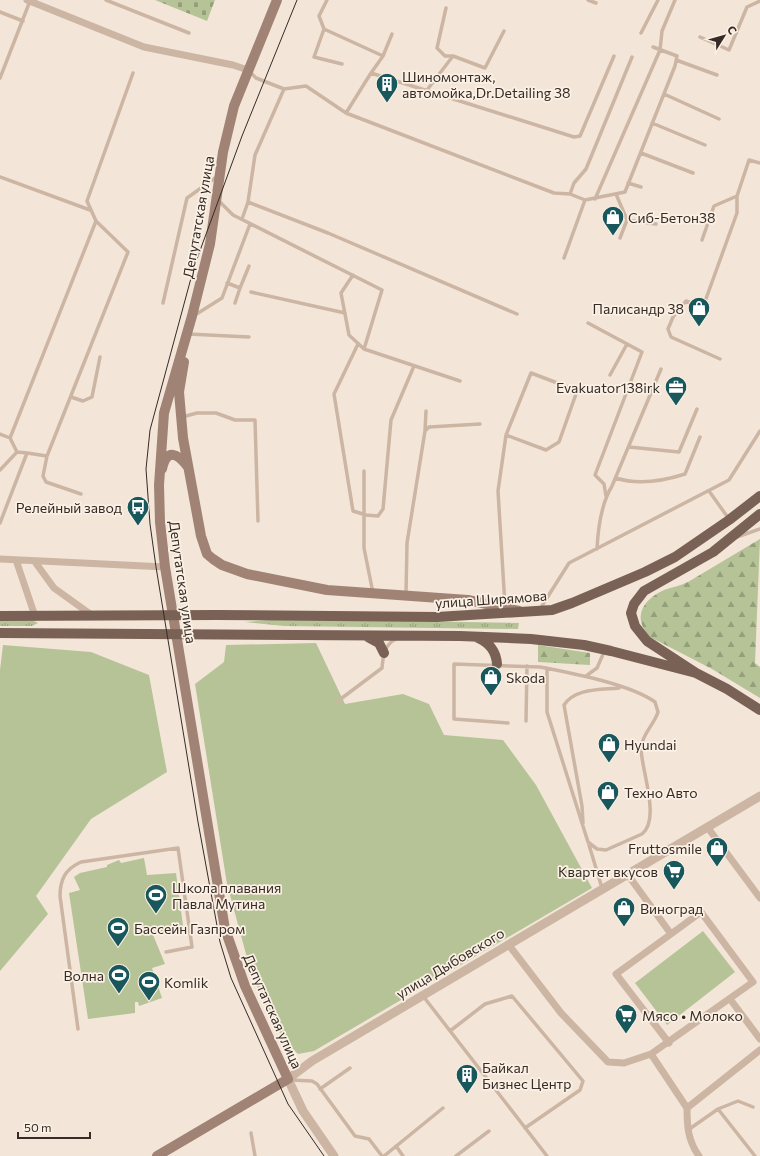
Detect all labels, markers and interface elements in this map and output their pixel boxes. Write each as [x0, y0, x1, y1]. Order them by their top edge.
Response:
north arrow [704, 16, 744, 56]
text: С [725, 23, 740, 37]
place label: Шиномонтаж, автомойка,Dr.Detailing 38 [402, 68, 571, 101]
building icon: Шиномонтаж, автомойка,Dr.Detailing 38 [374, 71, 400, 104]
street label: Депутатская улица [179, 155, 217, 279]
shop icon: Сиб-Бетон38 [600, 204, 626, 237]
place label: Сиб-Бетон38 [628, 209, 716, 226]
shop icon: Палисандр 38 [686, 295, 712, 328]
place label: Палисандр 38 [592, 300, 684, 317]
office icon: Evakuator138irk [663, 374, 689, 407]
place label: Evakuator138irk [556, 379, 660, 396]
bus stop icon: Релейный завод [125, 494, 151, 527]
place label: Релейный завод [16, 499, 122, 516]
street label: Депутатская улица [166, 519, 200, 645]
street label: улица Ширямова [434, 587, 548, 611]
shop icon: Skoda [478, 664, 504, 697]
place label: Skoda [506, 669, 545, 686]
shop icon: Hyundai [596, 731, 622, 764]
place label: Hyundai [624, 736, 677, 753]
shop icon: Техно Авто [595, 779, 621, 812]
place label: Техно Авто [624, 784, 698, 801]
shop icon: Fruttosmile [704, 835, 730, 868]
place label: Fruttosmile [628, 840, 702, 857]
supermarket icon: Квартет вкусов [661, 858, 687, 891]
place label: Квартет вкусов [558, 863, 658, 880]
place label: Школа плавания Павла Мутина [172, 879, 281, 912]
sports icon: Школа плавания Павла Мутина [143, 882, 169, 915]
shop icon: Виноград [611, 895, 637, 928]
place label: Виноград [640, 900, 703, 917]
sports icon: Бассейн Газпром [105, 915, 131, 948]
place label: Бассейн Газпром [134, 920, 245, 937]
street label: улица Дыбовского [393, 924, 507, 1002]
street label: Депутатская улица [240, 951, 306, 1071]
sports icon: Волна [106, 962, 132, 995]
place label: Волна [63, 967, 104, 984]
sports icon: Komlik [136, 969, 162, 1002]
place label: Komlik [164, 974, 209, 991]
supermarket icon: Мясо • Молоко [613, 1002, 639, 1035]
place label: Мясо • Молоко [642, 1007, 743, 1024]
place label: Байкал Бизнес Центр [482, 1059, 571, 1092]
building icon: Байкал Бизнес Центр [454, 1062, 480, 1095]
scale bar [18, 1114, 90, 1140]
text: 50 m [24, 1120, 52, 1134]

